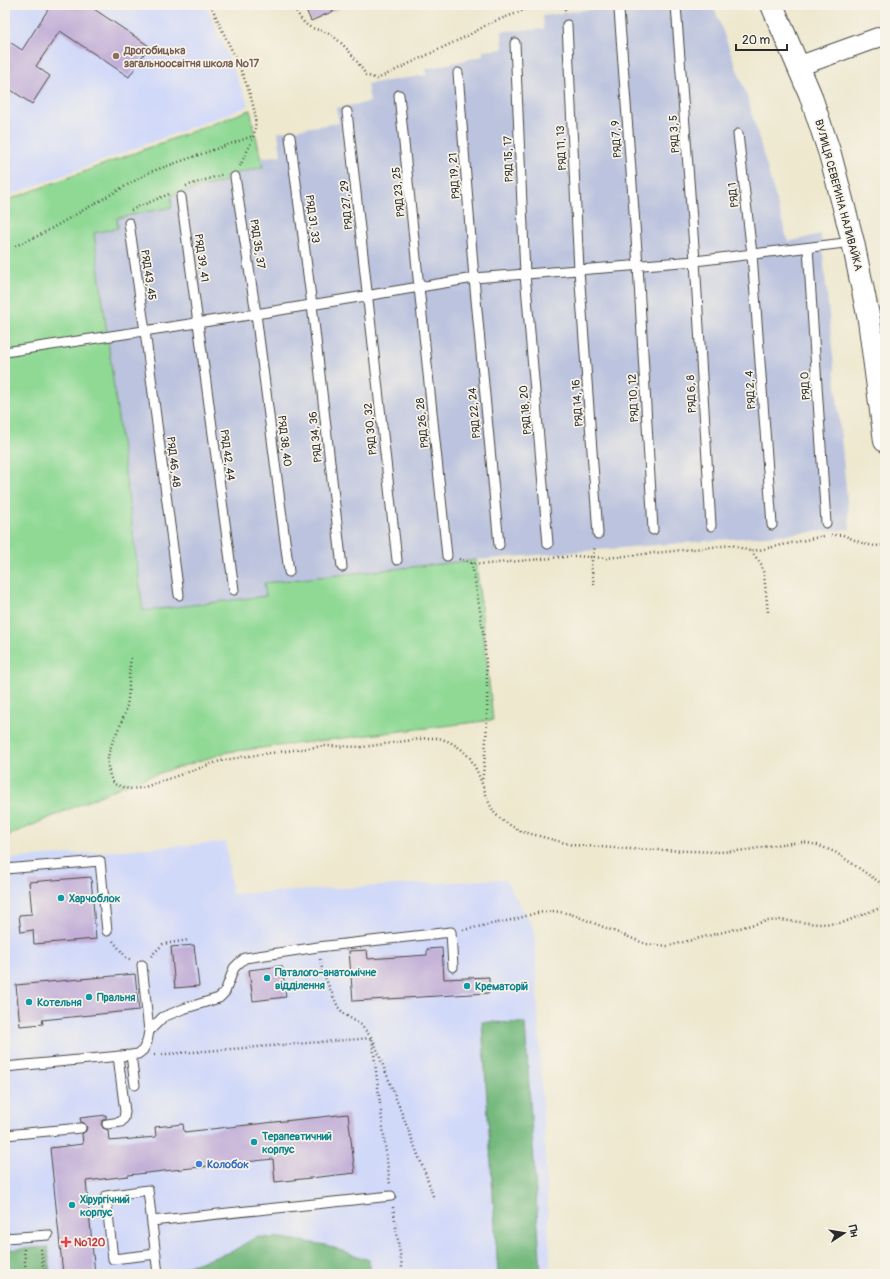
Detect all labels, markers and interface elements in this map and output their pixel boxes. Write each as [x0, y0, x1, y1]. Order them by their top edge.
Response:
scale bar [736, 26, 787, 52]
text: 20 m [742, 33, 771, 48]
place label: Дрогобицька загальноосвітня школа №17 [123, 44, 259, 70]
marker: Дрогобицька загальноосвітня школа №17 [111, 51, 121, 61]
street label: РЯД 3, 5 [667, 114, 682, 153]
street label: ВУЛИЦЯ СЕВЕРИНА НАЛИВАЙКА [812, 118, 865, 272]
street label: РЯД 7, 9 [609, 119, 624, 158]
street label: РЯД 11, 13 [554, 125, 569, 171]
street label: РЯД 15, 17 [501, 135, 516, 182]
street label: РЯД 19, 21 [446, 152, 463, 200]
street label: РЯД 23, 25 [389, 166, 408, 218]
street label: РЯД 27, 29 [337, 179, 356, 230]
street label: РЯД 1 [726, 182, 741, 208]
street label: РЯД 31, 33 [303, 194, 322, 244]
street label: РЯД 35, 37 [247, 218, 268, 270]
street label: РЯД 39, 41 [192, 233, 211, 283]
street label: РЯД 43, 45 [138, 249, 159, 301]
street label: РЯД 2, 4 [743, 370, 758, 410]
street label: РЯД 0 [798, 371, 813, 401]
street label: РЯД 10, 12 [626, 374, 641, 422]
street label: РЯД 6, 8 [684, 374, 699, 413]
street label: РЯД 14, 16 [569, 379, 586, 427]
street label: РЯД 18, 20 [517, 385, 534, 435]
street label: РЯД 22, 24 [466, 386, 483, 439]
street label: РЯД 26, 28 [413, 397, 432, 449]
street label: РЯД 30, 32 [361, 402, 380, 455]
street label: РЯД 34, 36 [306, 411, 325, 463]
street label: РЯД 38, 40 [275, 415, 294, 467]
street label: РЯД 42, 44 [217, 429, 238, 482]
street label: РЯД 46, 48 [164, 436, 183, 488]
place label: Харчоблок [69, 892, 121, 905]
marker: Харчоблок [56, 893, 66, 903]
place label: Паталого-анатомічне відділення [275, 966, 377, 992]
marker: Паталого-анатомічне відділення [262, 973, 272, 983]
place label: Крематорій [475, 980, 528, 993]
marker: Крематорій [462, 981, 472, 991]
place label: Пральня [97, 991, 135, 1004]
marker: Пральня [84, 992, 94, 1002]
place label: Котельня [37, 996, 82, 1009]
marker: Котельня [24, 997, 34, 1007]
place label: Терапевтичний корпус [261, 1130, 332, 1156]
marker: Терапевтичний корпус [249, 1137, 259, 1147]
place label: Колобок [207, 1158, 249, 1171]
marker: Колобок [194, 1159, 204, 1169]
place label: Хірургічний корпус [80, 1193, 130, 1219]
marker: Хірургічний корпус [67, 1200, 77, 1210]
north arrow [824, 1213, 864, 1253]
text: Пн [846, 1224, 861, 1239]
place label: №120 [74, 1236, 106, 1249]
marker: №120 [61, 1237, 71, 1247]

